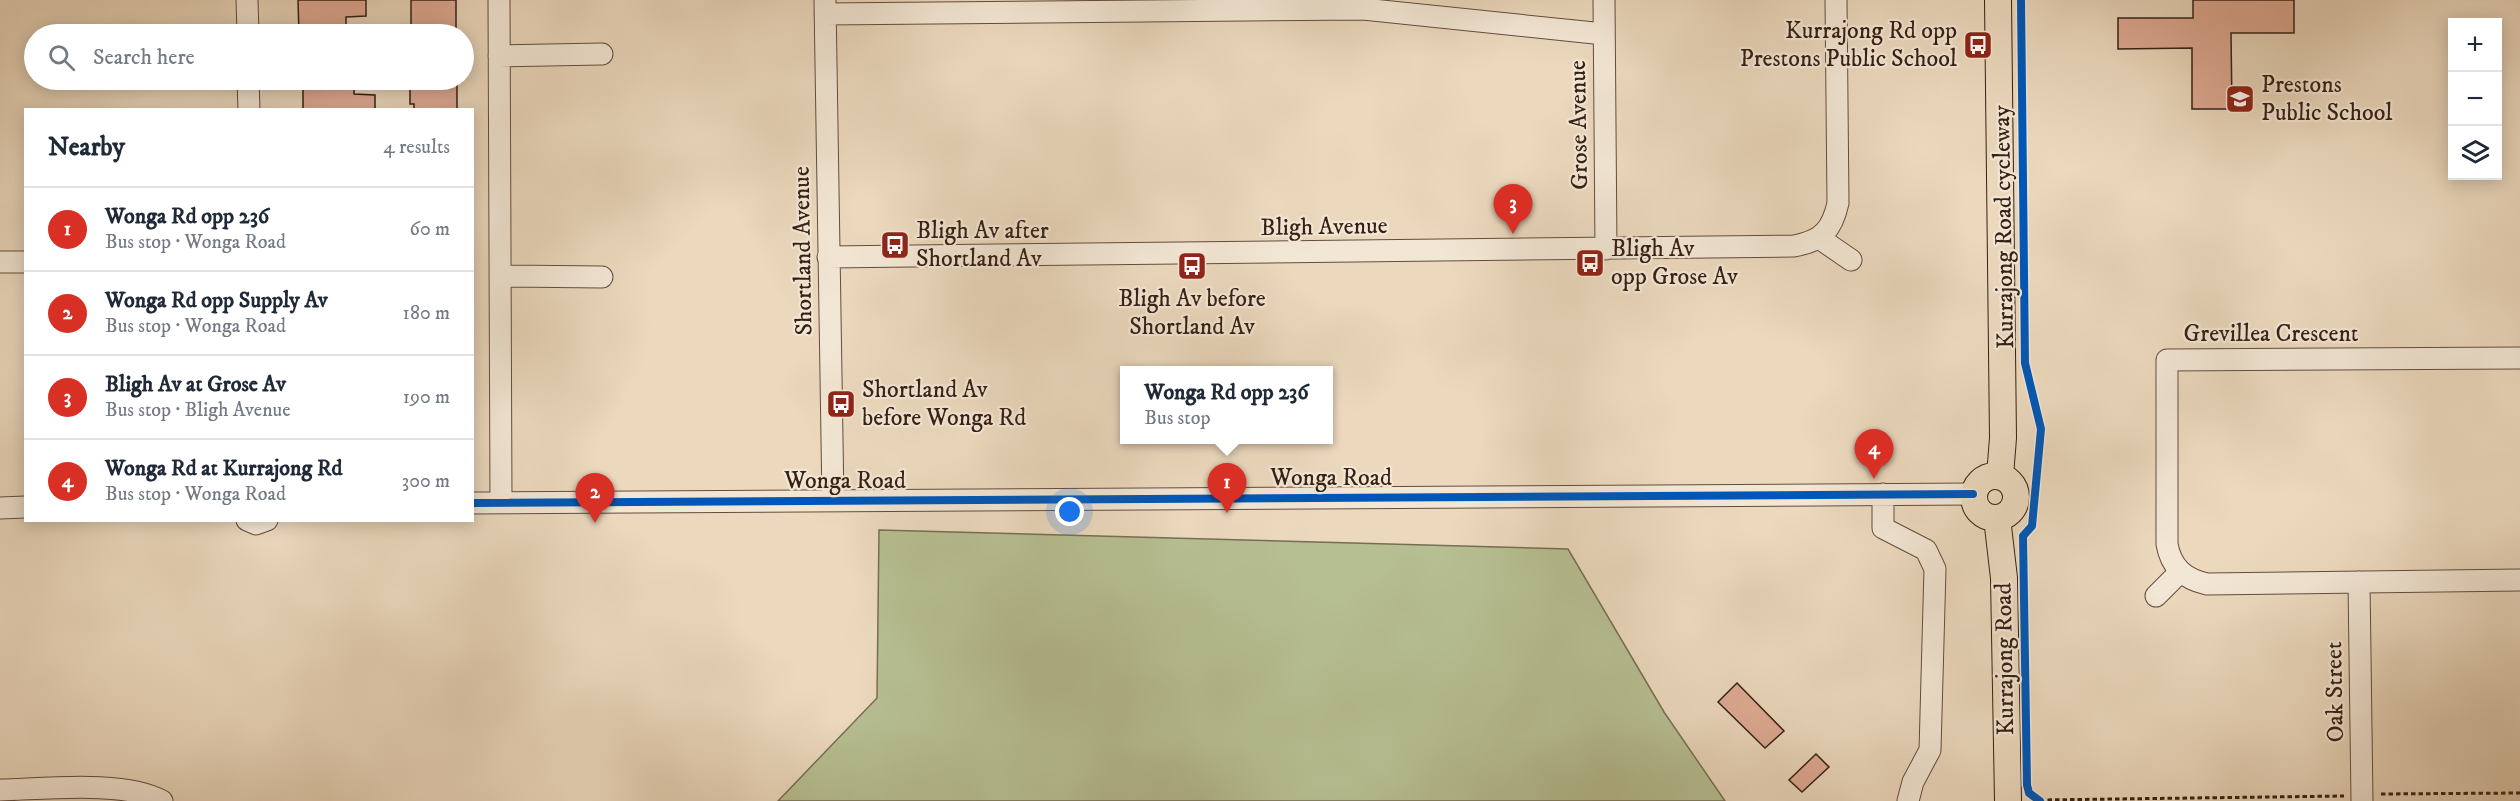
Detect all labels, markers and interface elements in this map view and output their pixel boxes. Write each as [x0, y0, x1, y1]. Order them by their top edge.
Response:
place label: Kurrajong Rd opp Prestons Public School [1740, 16, 1958, 74]
map controls [2448, 18, 2502, 180]
button: + [2448, 18, 2502, 72]
search box [24, 24, 474, 90]
bus stop icon: Kurrajong Rd opp Prestons Public School [1962, 29, 1994, 61]
icon: search [45, 41, 78, 74]
text: Search here [93, 44, 195, 71]
street label: Grose Avenue [1563, 60, 1595, 190]
place label: Prestons Public School [2261, 70, 2393, 128]
button: − [2448, 72, 2502, 126]
school or university icon: Prestons Public School [2224, 83, 2256, 115]
street label: Kurrajong Road cycleway [1987, 104, 2021, 349]
button: layers [2448, 126, 2502, 180]
text: Nearby [48, 131, 125, 164]
text: 4 results [383, 135, 450, 160]
street label: Shortland Avenue [787, 166, 819, 336]
pin: 3 [1494, 184, 1532, 234]
text: Wonga Rd opp 236 [105, 203, 269, 230]
street label: Bligh Avenue [1260, 211, 1388, 243]
place label: Bligh Av after Shortland Av [916, 216, 1049, 274]
text: 1 [64, 217, 71, 242]
text: 60 m [410, 217, 450, 242]
bus stop icon: Bligh Av after Shortland Av [879, 229, 911, 261]
text: Bus stop · Wonga Road [105, 230, 286, 255]
place label: Bligh Av opp Grose Av [1611, 234, 1738, 292]
bus stop icon: Bligh Av opp Grose Av [1574, 247, 1606, 279]
bus stop icon: Bligh Av before Shortland Av [1176, 250, 1208, 282]
place label: Bligh Av before Shortland Av [1118, 284, 1266, 342]
text: Wonga Rd opp Supply Av [105, 287, 328, 314]
text: 2 [63, 301, 72, 326]
text: 180 m [403, 301, 450, 326]
text: Bus stop · Wonga Road [105, 314, 286, 339]
street label: Grevillea Crescent [2183, 319, 2359, 349]
popup [1120, 366, 1333, 444]
text: Bligh Av at Grose Av [105, 371, 286, 398]
place label: Shortland Av before Wonga Rd [862, 375, 1026, 433]
text: Wonga Rd opp 236 [1144, 379, 1309, 406]
text: 3 [64, 385, 71, 410]
text: 190 m [403, 385, 450, 410]
bus stop icon: Shortland Av before Wonga Rd [825, 388, 857, 420]
text: Bus stop · Bligh Avenue [105, 398, 290, 423]
text: Bus stop [1144, 406, 1210, 431]
pin: 4 [1854, 430, 1894, 479]
text: Wonga Rd at Kurrajong Rd [105, 455, 343, 482]
street label: Wonga Road [1269, 463, 1392, 493]
pin: 1 [1208, 464, 1246, 513]
street label: Wonga Road [783, 466, 906, 496]
text: 4 [62, 469, 73, 494]
text: 300 m [402, 469, 450, 494]
pin: 2 [576, 474, 614, 523]
text: Bus stop · Wonga Road [105, 482, 286, 507]
your location [1055, 497, 1084, 526]
street label: Kurrajong Road [1989, 582, 2021, 736]
street label: Oak Street [2319, 641, 2351, 743]

